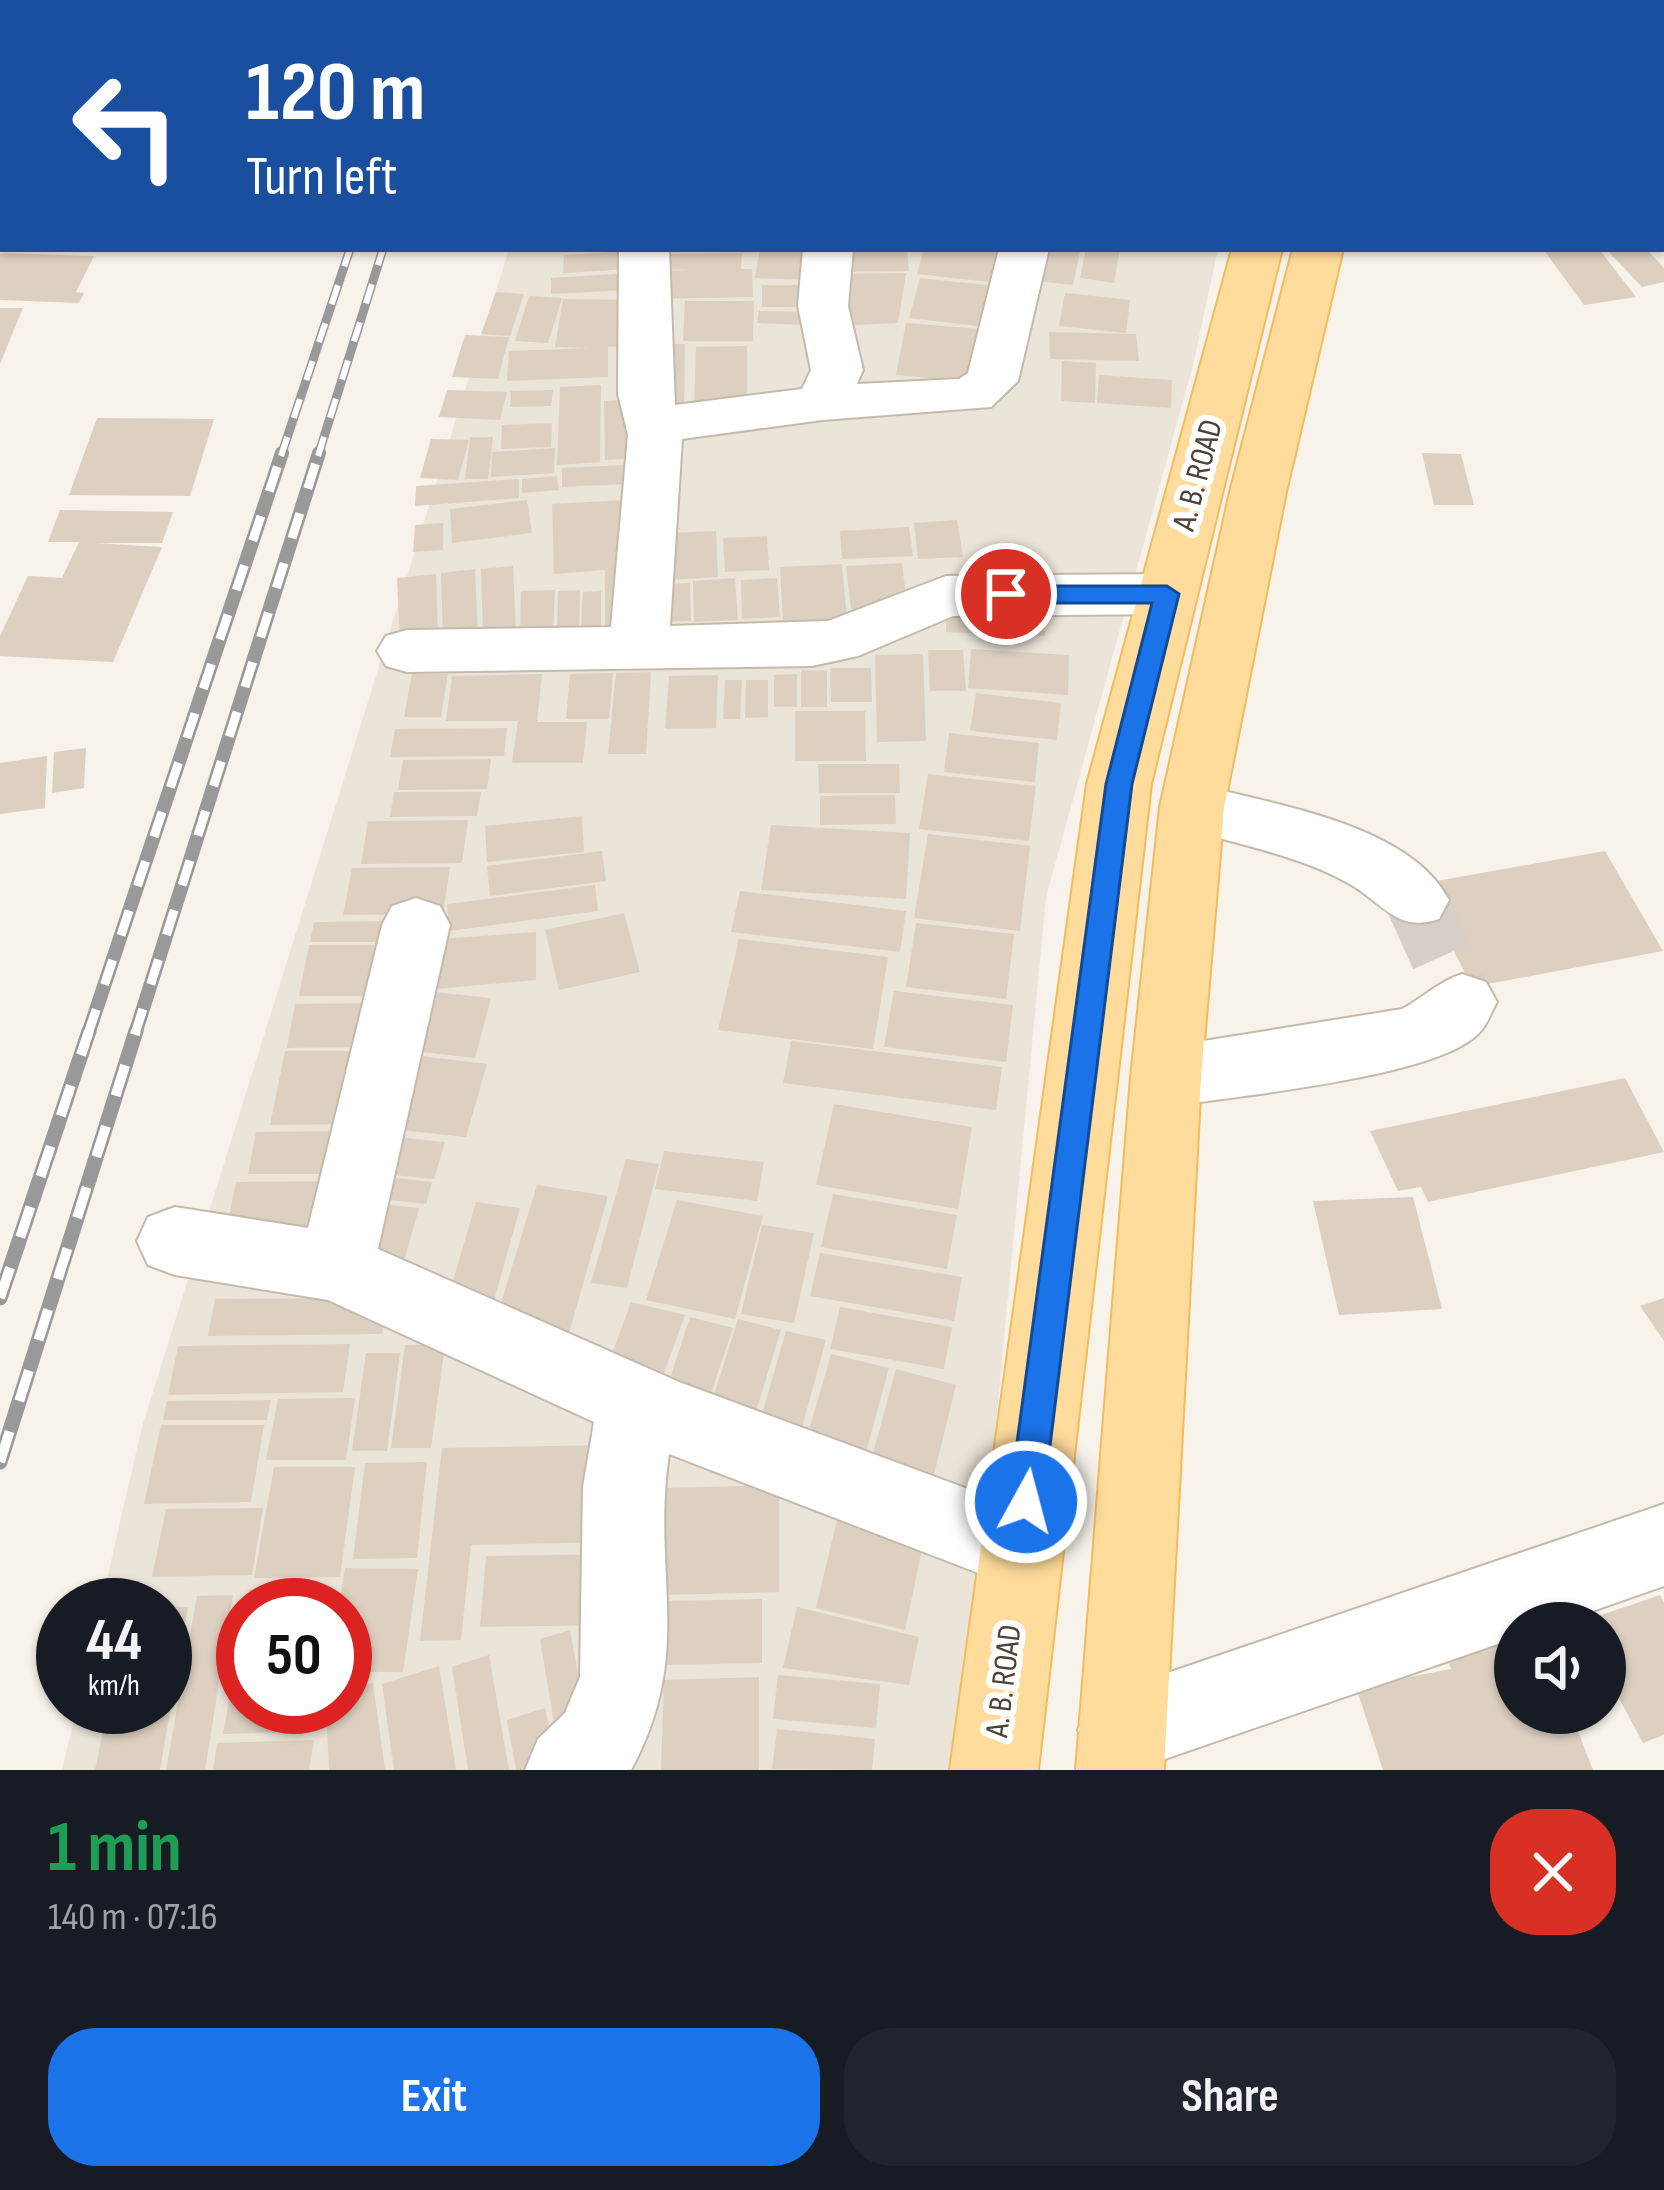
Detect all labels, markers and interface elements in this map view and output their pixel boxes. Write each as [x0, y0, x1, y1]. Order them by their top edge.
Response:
text: 120 m [246, 43, 425, 144]
icon: left [48, 48, 204, 204]
text: Turn left [246, 145, 398, 210]
street label: A. B. ROAD [1164, 415, 1232, 536]
pin [955, 543, 1057, 645]
icon: arrive [973, 561, 1039, 627]
position arrow [963, 1439, 1089, 1565]
speed limit sign: 50 [216, 1578, 372, 1734]
map controls [1494, 1602, 1626, 1734]
button: sound [1494, 1602, 1626, 1734]
text: 44 [86, 1605, 142, 1677]
street label: A. B. ROAD [977, 1622, 1031, 1741]
text: km/h [88, 1668, 140, 1704]
text: 1 min [48, 1805, 182, 1892]
button: close [1490, 1809, 1616, 1935]
text: 140 m · 07:16 [48, 1894, 218, 1941]
button: Exit [48, 2028, 820, 2166]
button: Share [844, 2028, 1616, 2166]

